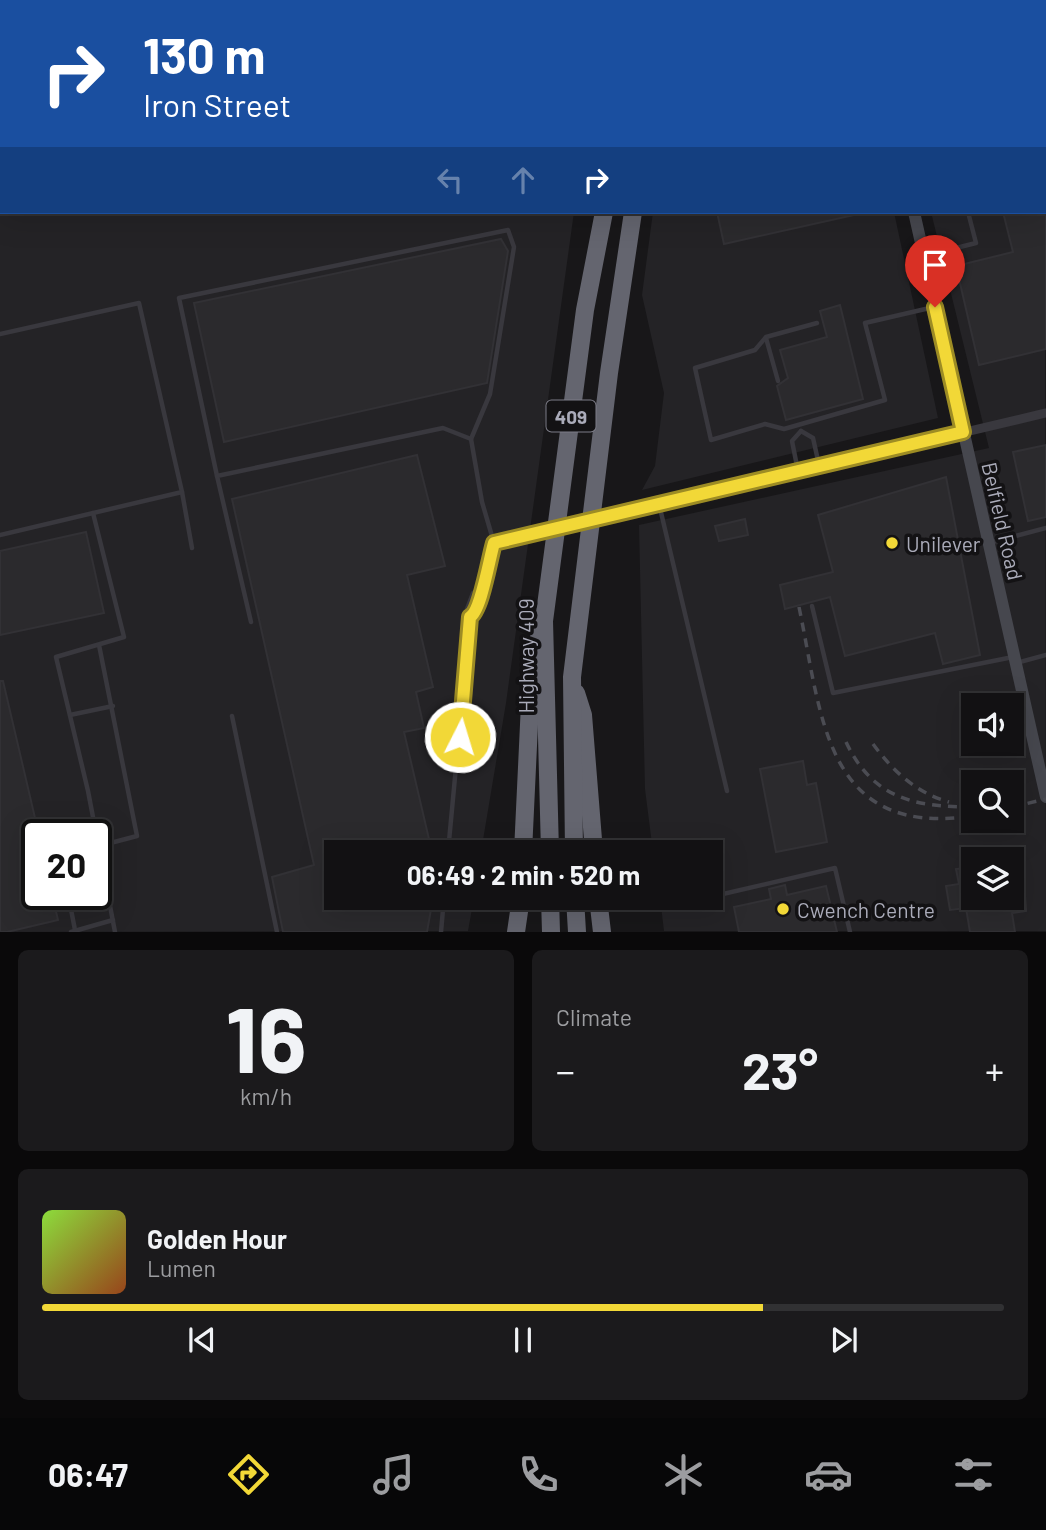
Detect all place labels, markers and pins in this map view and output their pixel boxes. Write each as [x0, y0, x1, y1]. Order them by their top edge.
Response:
pin [905, 235, 965, 307]
place label: Unilever [906, 531, 981, 556]
marker: Unilever [884, 535, 900, 551]
place label: Cwench Centre [797, 897, 935, 922]
marker: Cwench Centre [775, 901, 791, 917]

